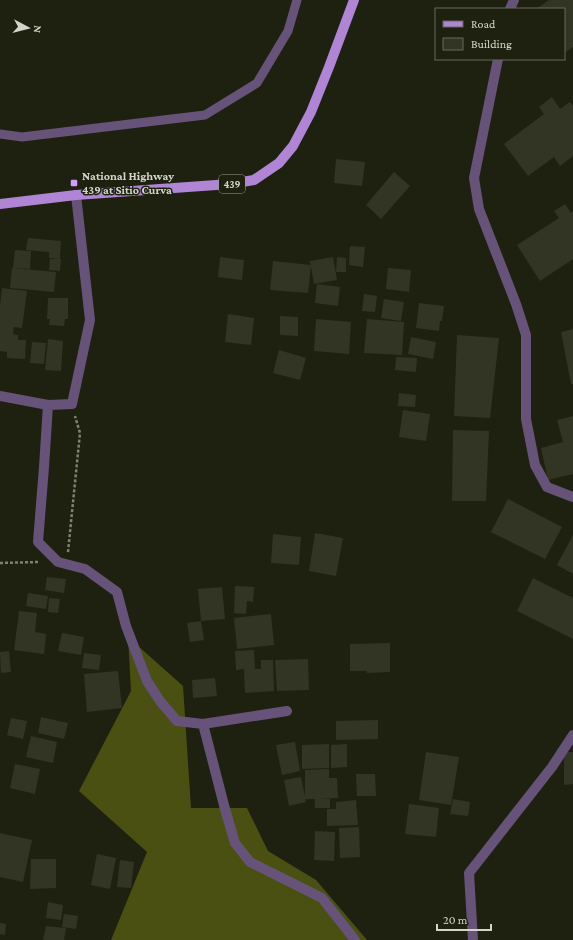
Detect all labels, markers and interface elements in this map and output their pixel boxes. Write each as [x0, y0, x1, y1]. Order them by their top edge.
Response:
north arrow [8, 8, 48, 48]
legend [435, 8, 565, 60]
text: Road [471, 17, 496, 31]
text: N [31, 25, 44, 34]
text: Building [471, 37, 512, 51]
place label: National Highway 439 at Sitio Curva [82, 169, 174, 197]
road number: 439 [219, 175, 245, 193]
marker: National Highway 439 at Sitio Curva [69, 178, 79, 188]
scale bar [437, 906, 491, 932]
text: 20 m [443, 913, 468, 927]

